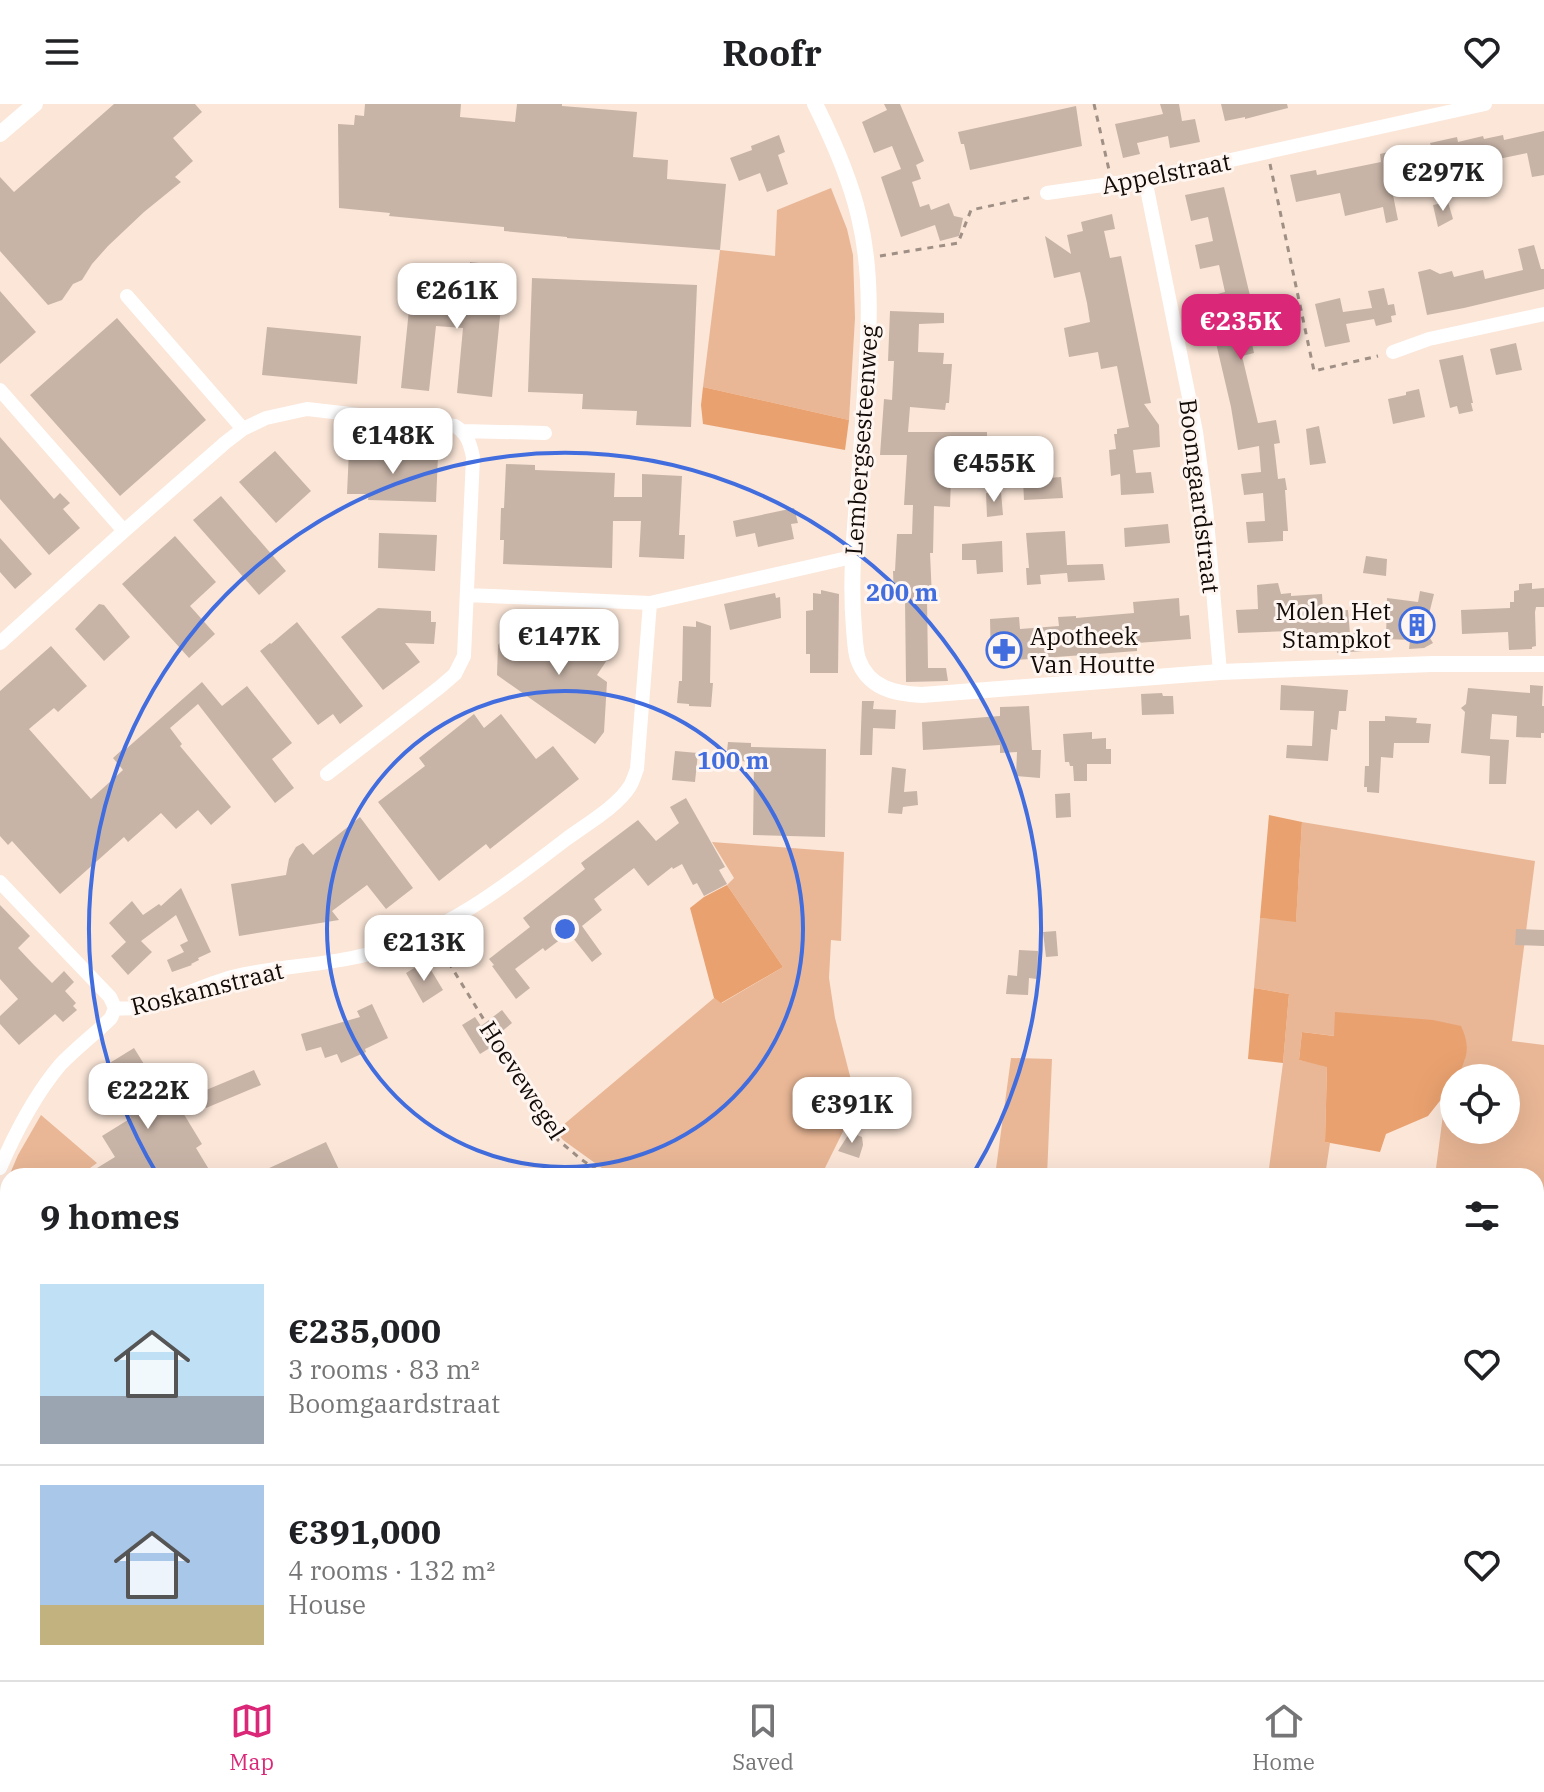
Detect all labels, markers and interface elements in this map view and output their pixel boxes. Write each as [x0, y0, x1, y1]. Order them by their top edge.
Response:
text: Roofr [722, 29, 822, 76]
icon: menu [40, 30, 84, 74]
icon: heart [1460, 30, 1504, 74]
street label: Appelstraat [1099, 145, 1233, 201]
pin: €297K [1387, 145, 1499, 213]
text: €297K [1402, 154, 1484, 188]
pin: €261K [401, 263, 513, 331]
text: €261K [416, 272, 498, 306]
pin: €235K [1185, 294, 1297, 362]
text: €235K [1200, 303, 1282, 337]
street label: Lembergsesteenweg [837, 324, 885, 556]
street label: Boomgaardstraat [1172, 397, 1228, 595]
pin: €148K [337, 408, 449, 476]
text: €148K [352, 417, 434, 451]
pin: €455K [938, 436, 1050, 504]
text: €455K [953, 445, 1035, 479]
text: 200 m [866, 576, 938, 608]
place label: Molen Het Stampkot [1275, 595, 1391, 655]
building icon: Molen Het Stampkot [1398, 606, 1436, 644]
pin: €147K [503, 609, 615, 677]
text: €147K [518, 618, 600, 652]
place label: Apotheek Van Houtte [1030, 620, 1155, 680]
pharmacy icon: Apotheek Van Houtte [985, 631, 1023, 669]
text: 100 m [697, 744, 769, 776]
pin: €213K [368, 915, 480, 983]
centre of rings [551, 915, 579, 943]
text: €213K [383, 924, 465, 958]
street label: Roskamstraat [127, 954, 287, 1022]
street label: Hoevewegel [473, 1015, 573, 1145]
pin: €222K [92, 1063, 204, 1131]
map controls [1440, 1064, 1520, 1144]
button: locate [1440, 1064, 1520, 1144]
text: €222K [107, 1072, 189, 1106]
pin: €391K [796, 1077, 908, 1145]
text: €391K [811, 1086, 893, 1120]
text: 9 homes [40, 1194, 180, 1238]
icon: filters [1460, 1194, 1504, 1238]
text: €235,000 [288, 1308, 441, 1352]
icon: home [104, 1316, 200, 1412]
icon: heart [1460, 1342, 1504, 1386]
text: 3 rooms · 83 m² [288, 1352, 480, 1386]
text: Boomgaardstraat [288, 1386, 500, 1420]
text: €391,000 [288, 1509, 441, 1553]
icon: home [104, 1517, 200, 1613]
icon: heart [1460, 1543, 1504, 1587]
text: 4 rooms · 132 m² [288, 1553, 495, 1587]
text: House [288, 1587, 366, 1621]
tab: Map [229, 1699, 274, 1776]
tab: Saved [732, 1699, 794, 1776]
tab: Home [1252, 1699, 1315, 1776]

